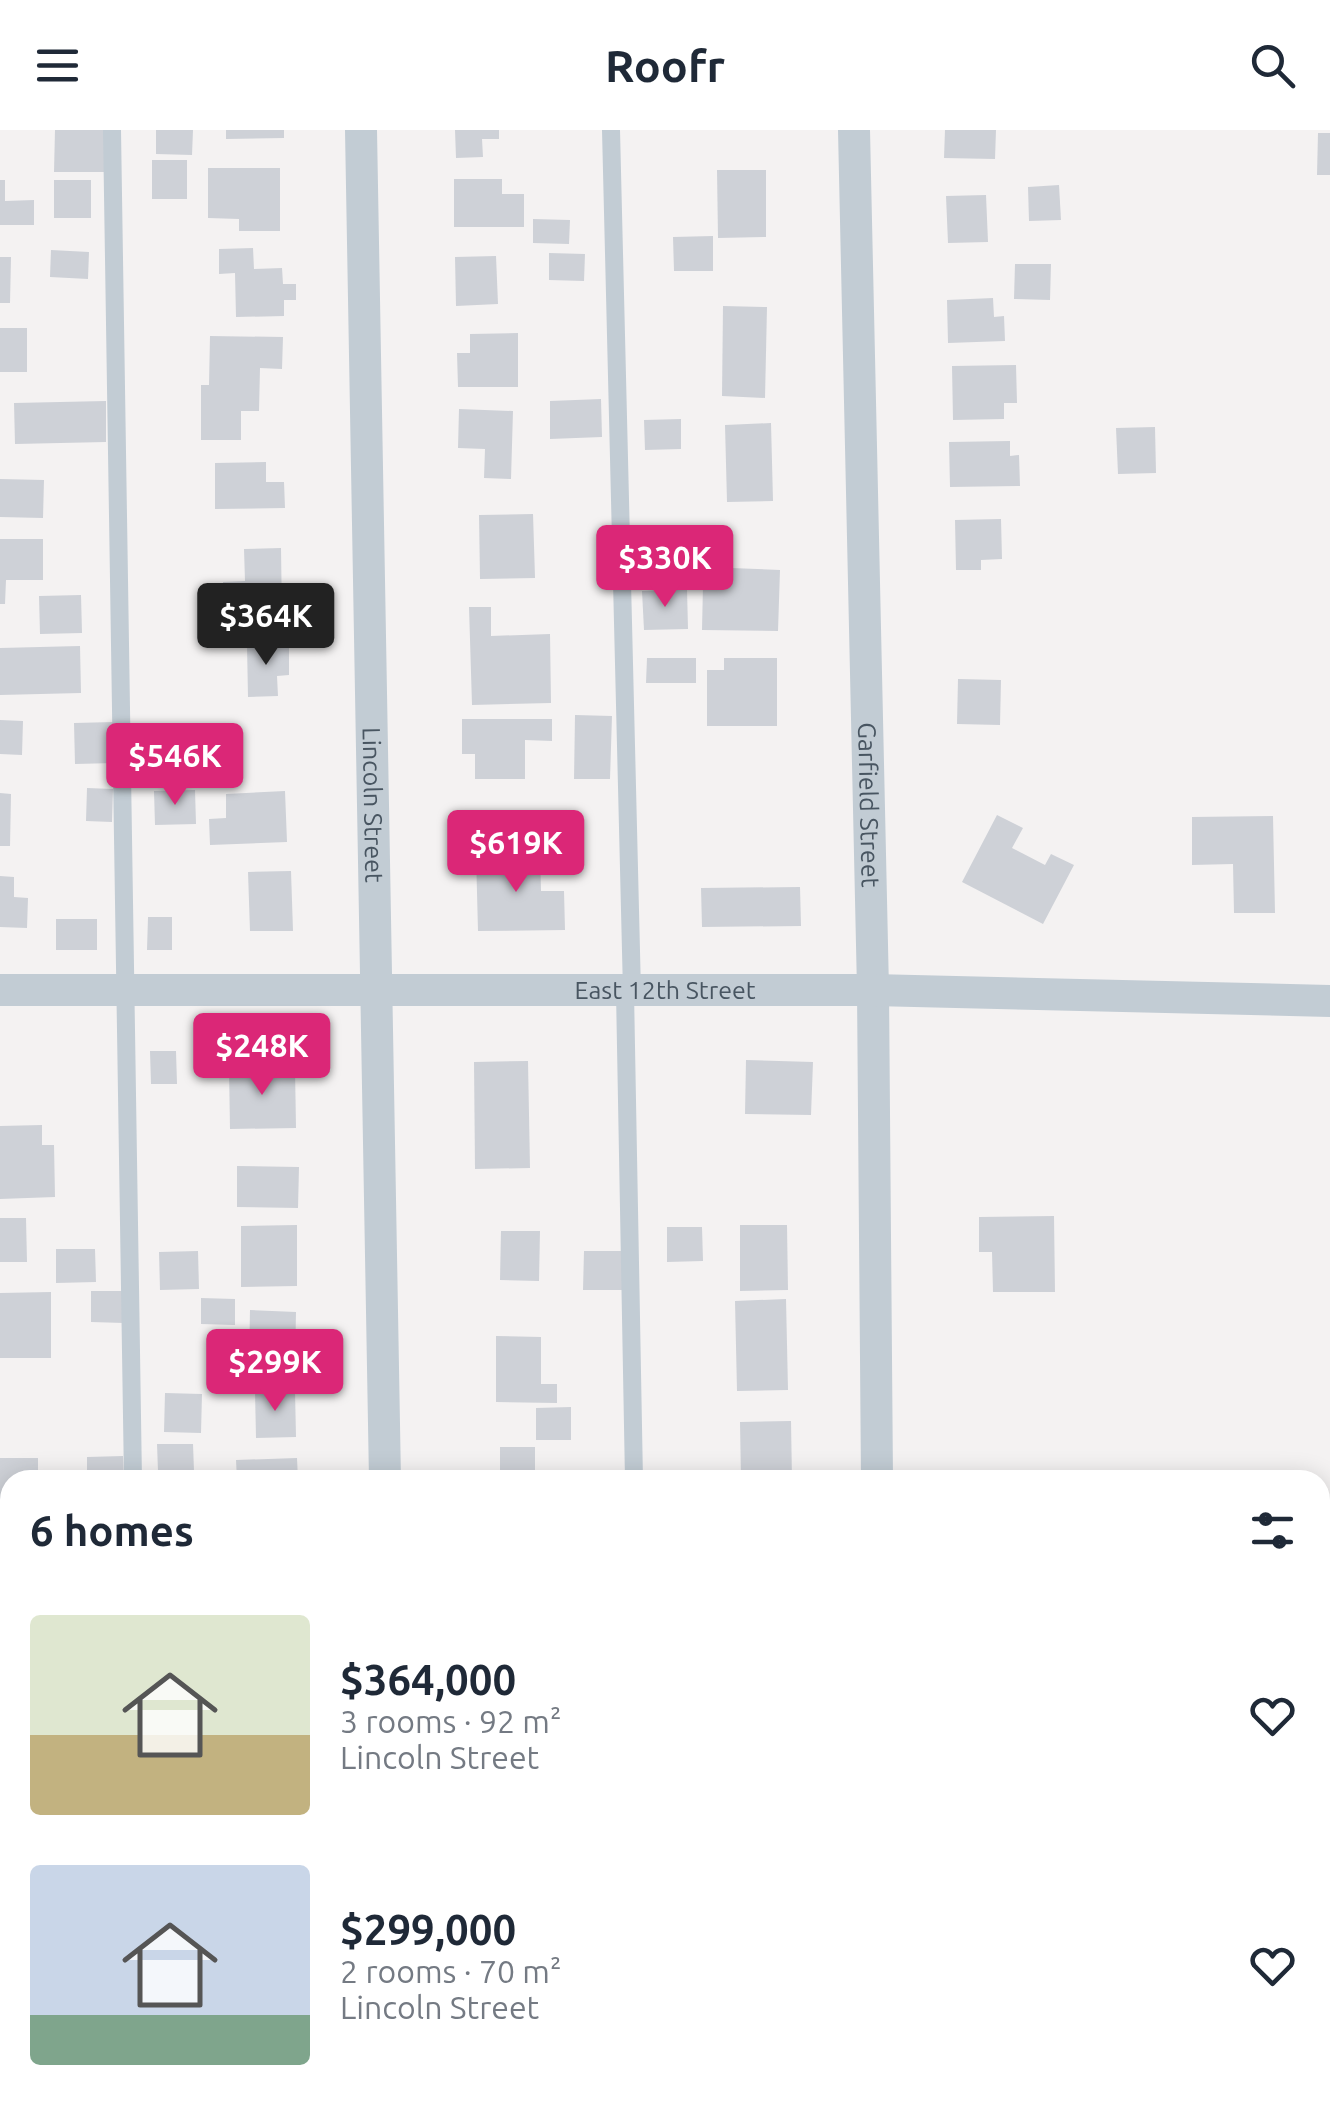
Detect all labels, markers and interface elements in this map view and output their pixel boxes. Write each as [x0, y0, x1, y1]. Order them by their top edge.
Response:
icon: menu [30, 38, 85, 93]
icon: search [1245, 38, 1300, 93]
text: Roofr [605, 40, 725, 91]
pin: $330K [595, 525, 735, 610]
text: $330K [618, 539, 712, 575]
pin: $364K [196, 583, 336, 668]
text: $364K [219, 597, 313, 633]
street label: Garfield Street [853, 722, 885, 888]
pin: $546K [105, 723, 245, 808]
street label: Lincoln Street [358, 727, 388, 883]
text: $546K [128, 737, 222, 773]
pin: $619K [446, 810, 586, 895]
text: $619K [469, 824, 563, 860]
street label: East 12th Street [574, 976, 756, 1004]
pin: $248K [192, 1013, 332, 1098]
text: $248K [215, 1027, 309, 1063]
pin: $299K [205, 1329, 345, 1414]
text: $299K [228, 1343, 322, 1379]
icon: filters [1245, 1503, 1300, 1558]
text: 6 homes [30, 1507, 194, 1554]
icon: home [110, 1655, 230, 1775]
text: $364,000 [340, 1656, 516, 1703]
icon: heart [1245, 1688, 1300, 1743]
text: 3 rooms · 92 m² [340, 1703, 561, 1739]
text: Lincoln Street [340, 1739, 539, 1775]
icon: home [110, 1905, 230, 2025]
text: $299,000 [340, 1906, 516, 1953]
icon: heart [1245, 1938, 1300, 1993]
text: 2 rooms · 70 m² [340, 1953, 561, 1989]
text: Lincoln Street [340, 1989, 539, 2025]

